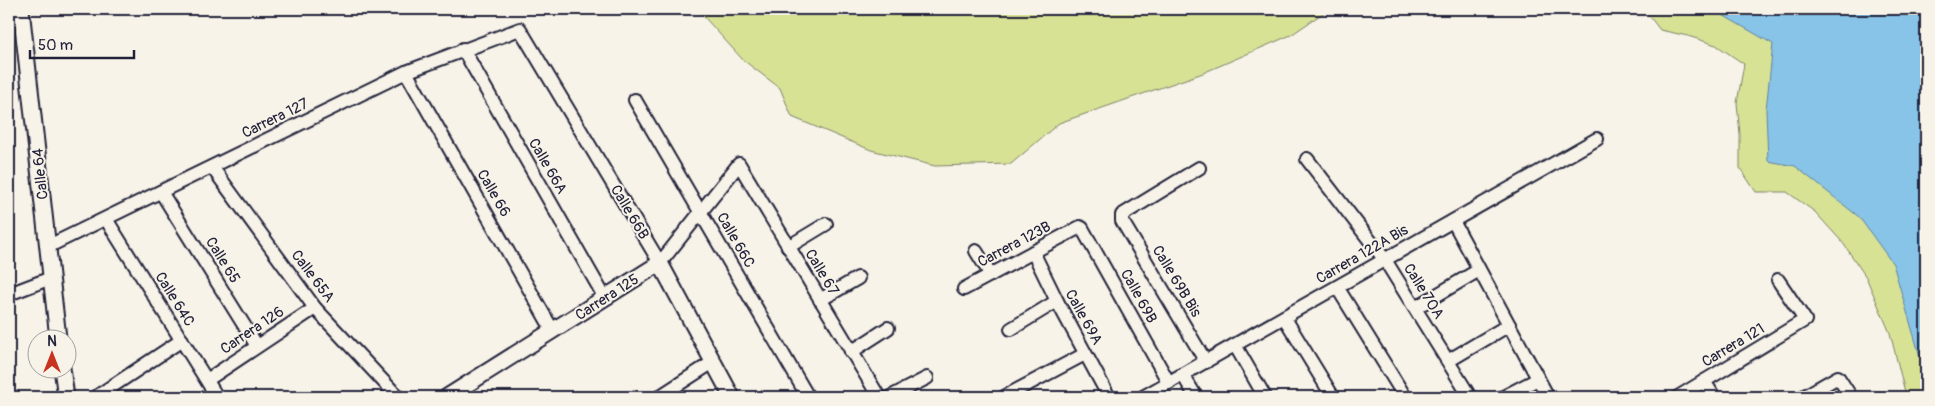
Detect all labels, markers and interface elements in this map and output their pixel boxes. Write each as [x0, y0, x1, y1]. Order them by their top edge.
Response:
scale bar [30, 28, 134, 60]
text: 50 m [38, 36, 73, 55]
street label: Carrera 127 [239, 94, 312, 143]
street label: Calle 66A [524, 135, 571, 198]
street label: Calle 64 [28, 147, 53, 201]
street label: Calle 66 [472, 166, 515, 220]
street label: Calle 66B [606, 182, 653, 243]
street label: Calle 66C [712, 209, 759, 271]
street label: Carrera 123B [974, 217, 1054, 272]
street label: Carrera 122A Bis [1313, 220, 1412, 288]
street label: Calle 65 [201, 234, 244, 287]
street label: Calle 69B Bis [1148, 242, 1205, 321]
street label: Calle 65A [287, 246, 339, 306]
street label: Calle 67 [800, 246, 843, 299]
street label: Calle 70A [1399, 260, 1448, 323]
street label: Calle 69B [1116, 266, 1161, 327]
street label: Calle 64C [150, 268, 199, 330]
street label: Carrera 125 [572, 270, 643, 325]
street label: Calle 69A [1061, 286, 1107, 348]
street label: Carrera 126 [217, 302, 288, 359]
street label: Carrera 121 [1698, 319, 1768, 372]
north arrow [28, 328, 78, 378]
text: N [47, 333, 57, 350]

